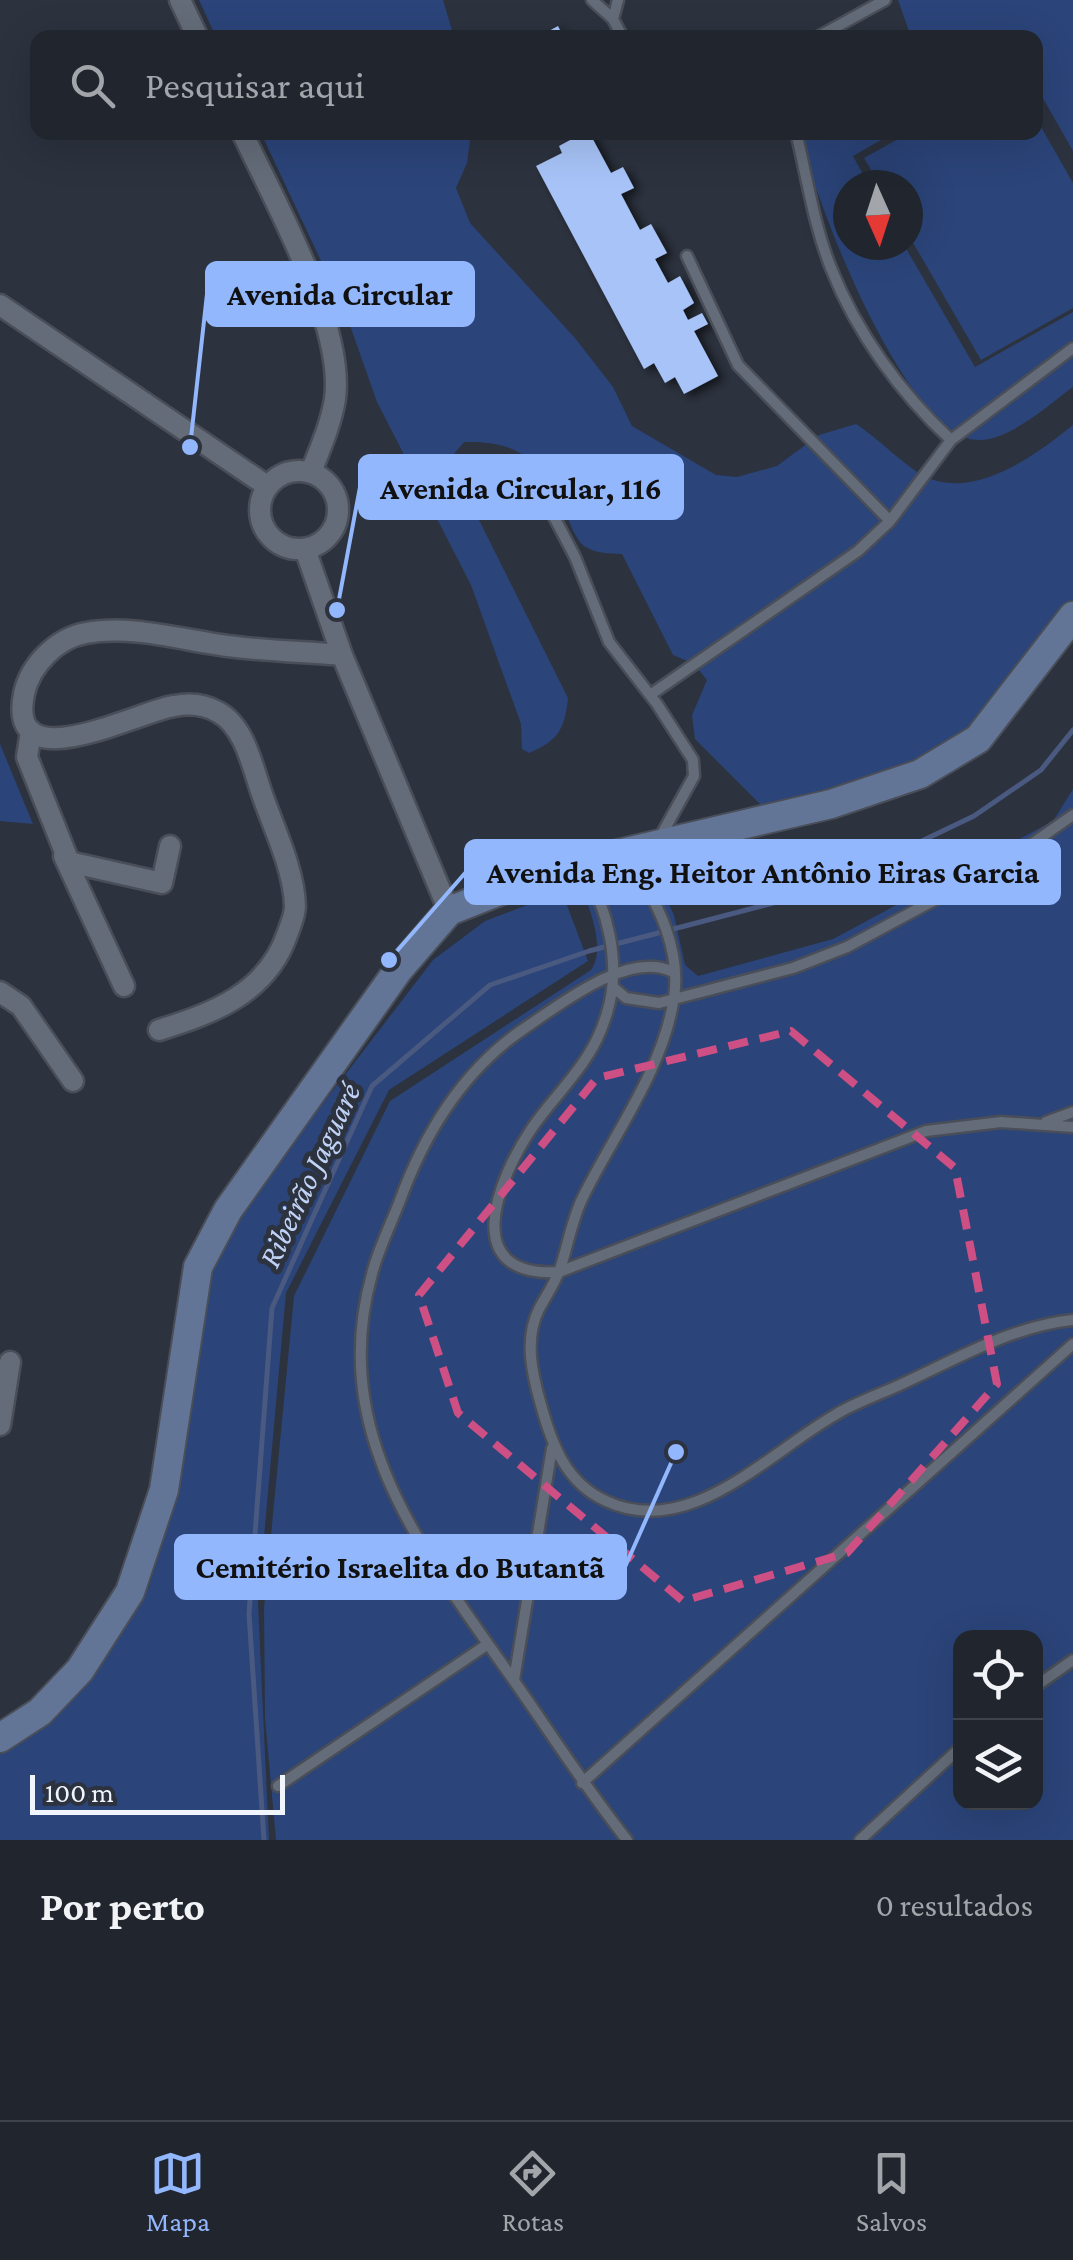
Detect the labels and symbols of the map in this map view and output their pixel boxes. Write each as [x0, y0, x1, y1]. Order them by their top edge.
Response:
north arrow [833, 170, 923, 260]
callout: Avenida Circular [207, 263, 473, 325]
text: Avenida Circular [226, 276, 453, 312]
callout: Avenida Circular, 116 [360, 456, 682, 518]
text: Avenida Circular, 116 [379, 470, 662, 507]
callout: Avenida Eng. Heitor Antônio Eiras Garcia [466, 841, 1059, 903]
text: Avenida Eng. Heitor Antônio Eiras Garcia [486, 854, 1040, 890]
water label: Ribeirão Jaguaré [251, 1076, 368, 1273]
callout: Cemitério Israelita do Butantã [176, 1536, 625, 1598]
text: Cemitério Israelita do Butantã [195, 1549, 605, 1585]
scale bar [30, 1770, 285, 1814]

